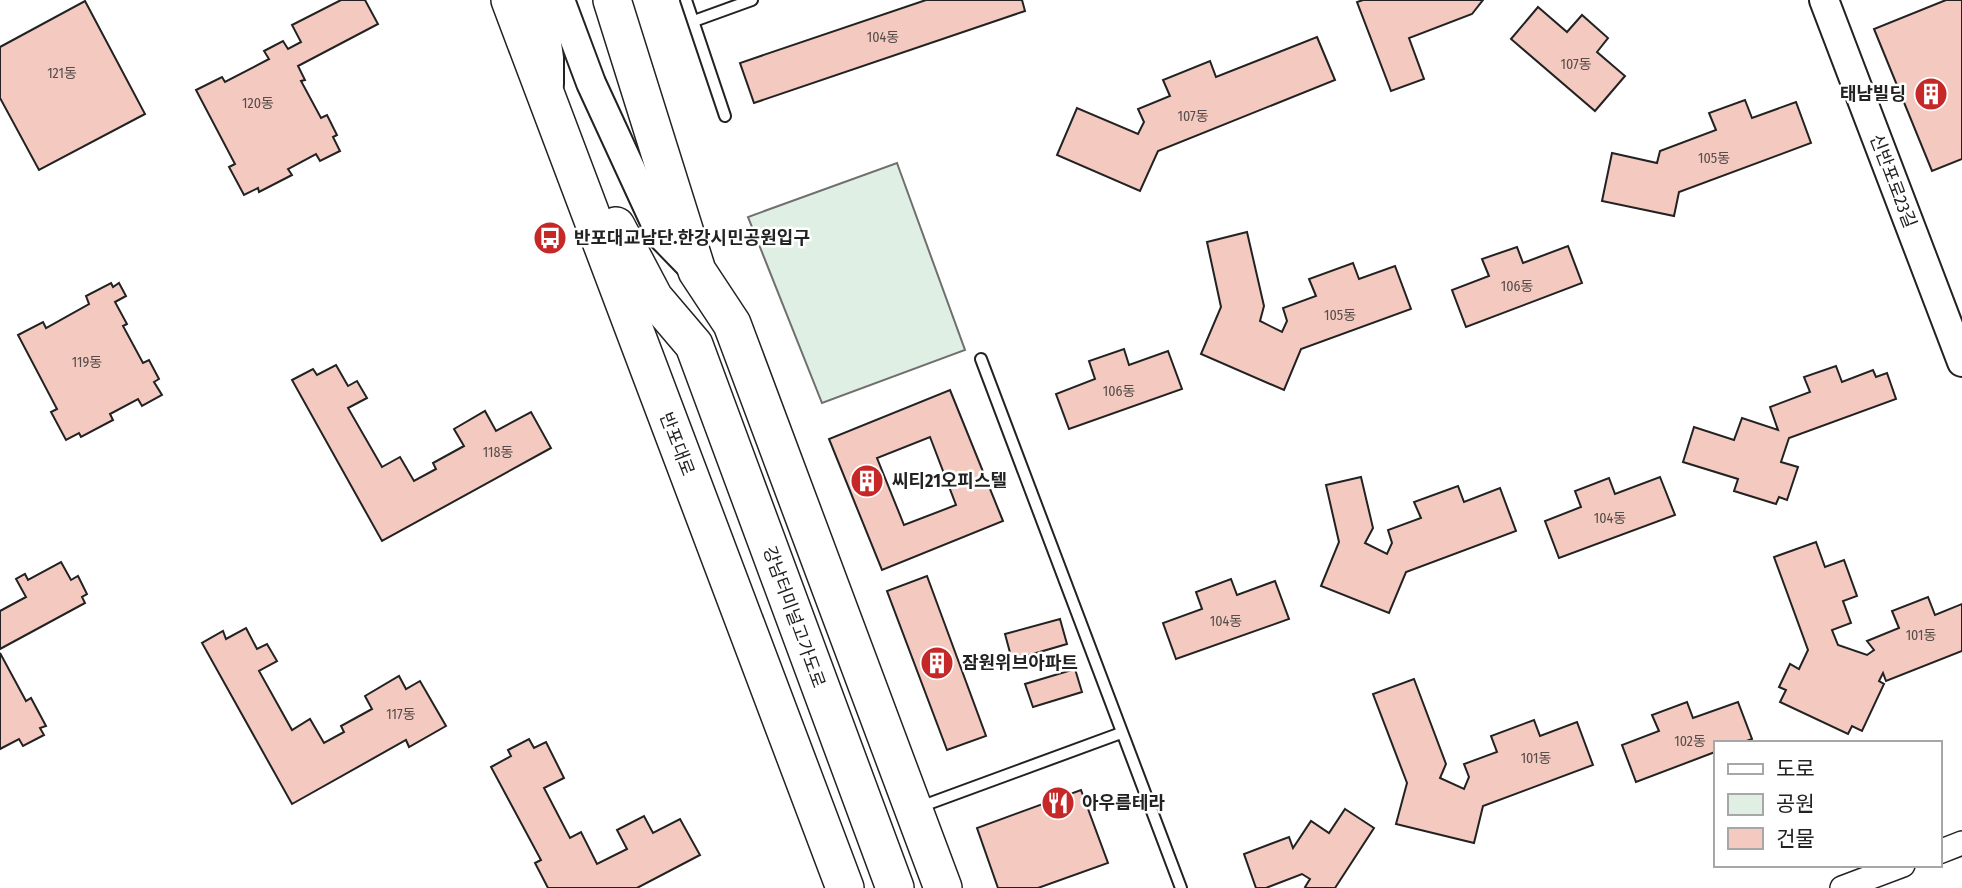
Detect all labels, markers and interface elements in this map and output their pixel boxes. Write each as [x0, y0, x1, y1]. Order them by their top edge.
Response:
house number: 104동 [867, 29, 899, 46]
house number: 107동 [1560, 56, 1592, 73]
house number: 121동 [47, 65, 77, 82]
building icon: 태남빌딩 [1912, 75, 1950, 113]
place label: 태남빌딩 [1840, 83, 1906, 105]
house number: 120동 [242, 95, 274, 112]
house number: 107동 [1177, 108, 1209, 125]
street label: 신반포로23길 [1865, 131, 1921, 231]
house number: 105동 [1698, 150, 1730, 167]
bus stop icon: 반포대교남단.한강시민공원입구 [531, 219, 569, 257]
place label: 반포대교남단.한강시민공원입구 [574, 227, 810, 249]
house number: 106동 [1501, 278, 1533, 295]
house number: 105동 [1324, 307, 1356, 324]
house number: 119동 [72, 354, 102, 371]
house number: 106동 [1103, 383, 1135, 400]
street label: 반포대로 [655, 409, 699, 479]
house number: 118동 [483, 444, 513, 461]
building icon: 씨티21오피스텔 [848, 462, 886, 500]
place label: 씨티21오피스텔 [892, 470, 1007, 492]
house number: 104동 [1594, 510, 1626, 527]
street label: 강남터미널고가도로 [758, 543, 830, 691]
house number: 104동 [1210, 613, 1242, 630]
house number: 101동 [1906, 627, 1936, 644]
building icon: 잠원위브아파트 [918, 644, 956, 682]
place label: 잠원위브아파트 [962, 652, 1078, 674]
house number: 117동 [386, 706, 416, 723]
house number: 102동 [1674, 733, 1706, 750]
legend [1714, 741, 1941, 867]
house number: 101동 [1521, 750, 1551, 767]
text: 도로 [1776, 756, 1815, 782]
restaurant icon: 아우름테라 [1039, 784, 1077, 822]
text: 공원 [1776, 791, 1815, 817]
place label: 아우름테라 [1082, 792, 1165, 814]
text: 건물 [1776, 826, 1815, 852]

